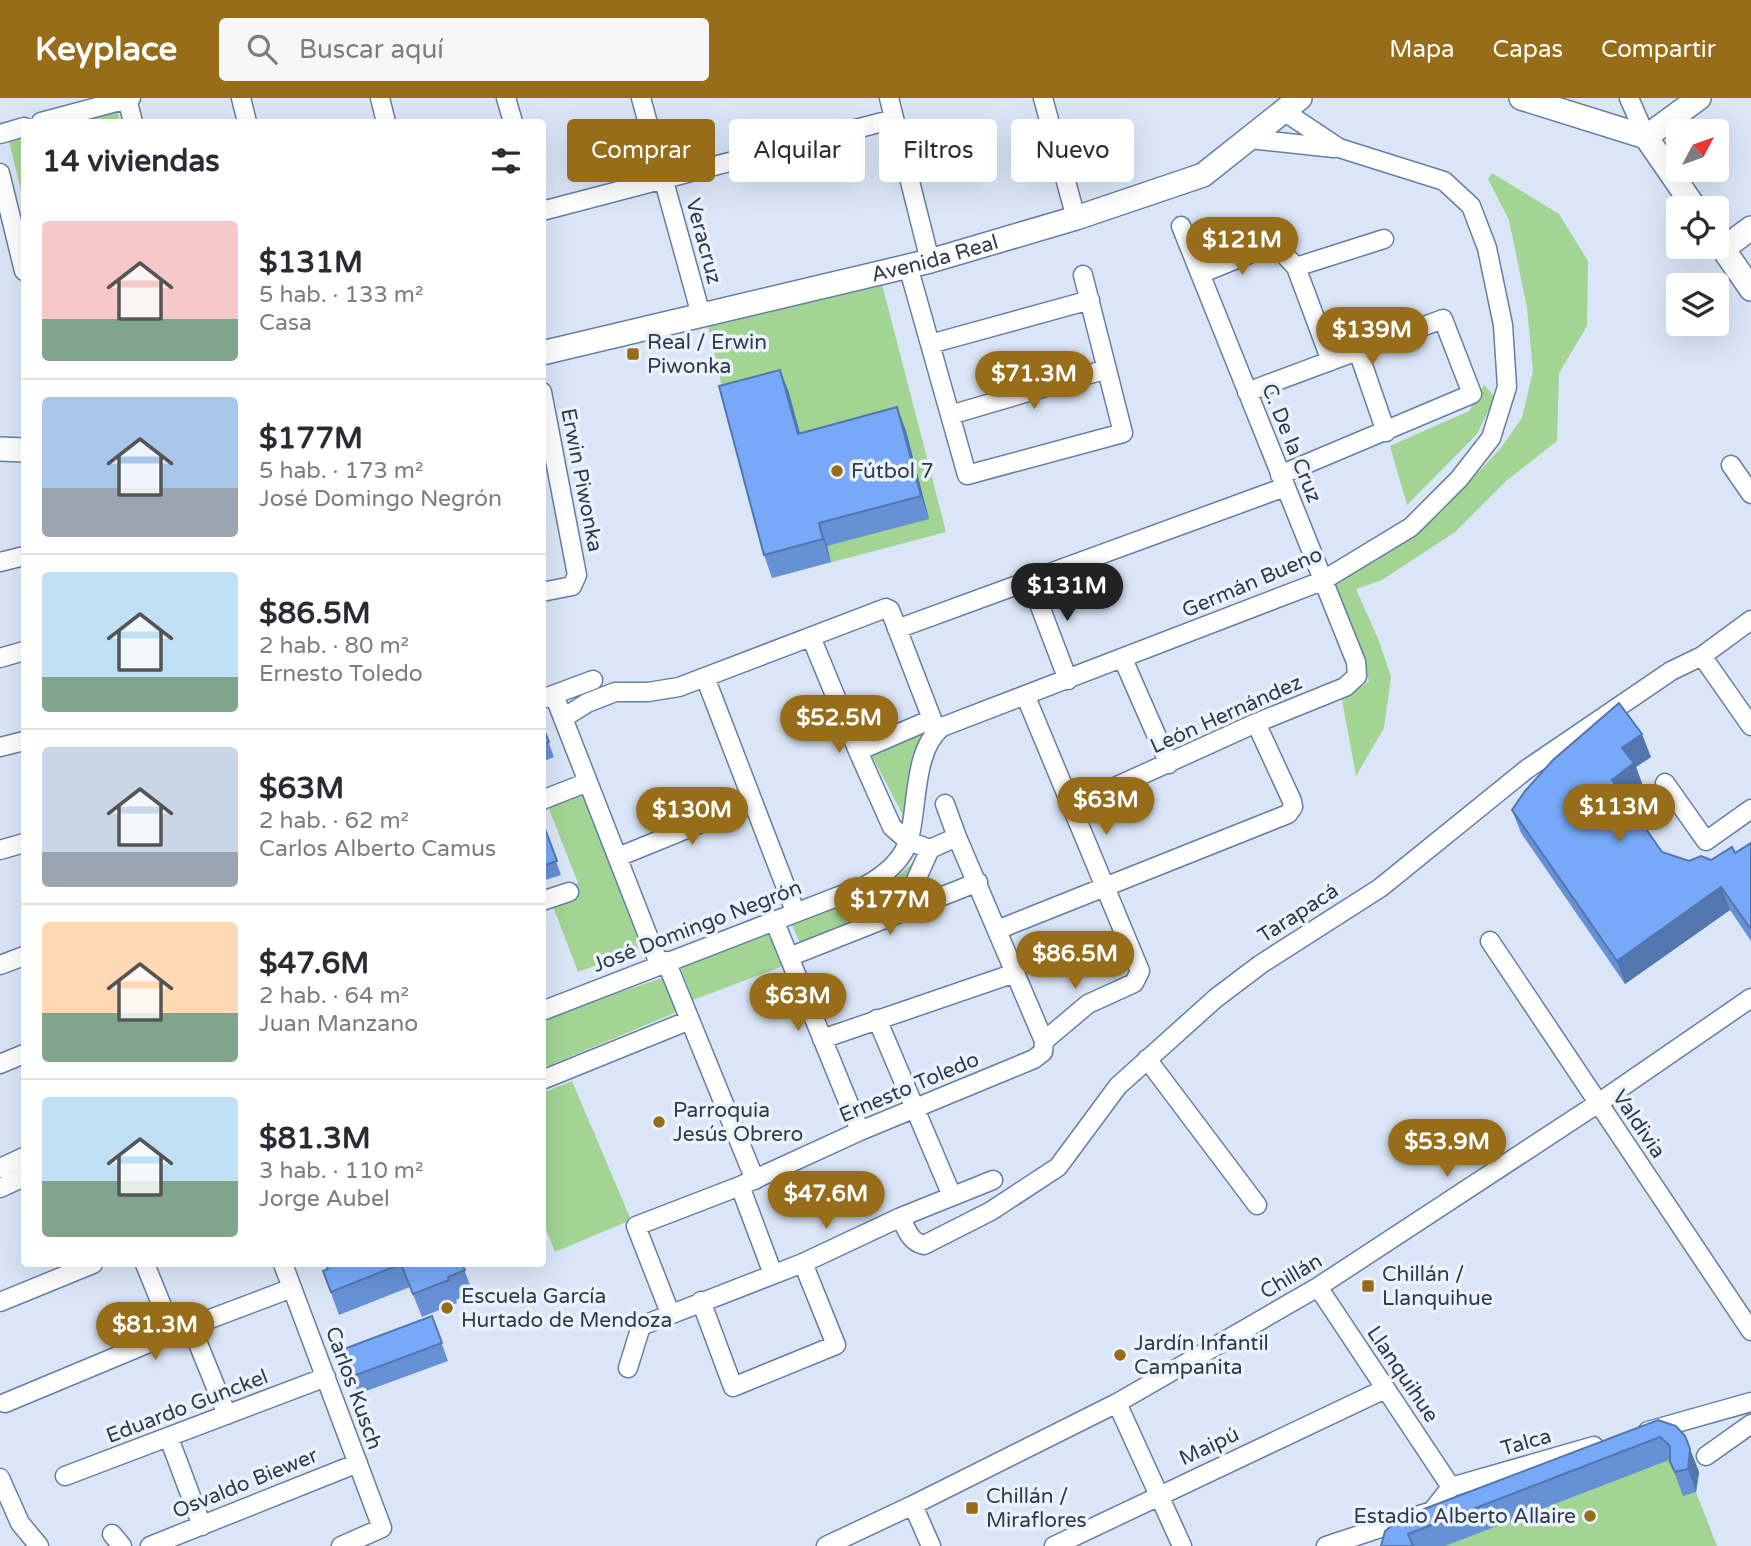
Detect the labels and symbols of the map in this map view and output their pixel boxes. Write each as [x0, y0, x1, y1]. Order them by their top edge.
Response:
north arrow [1666, 119, 1729, 182]
street label: Veracruz [680, 196, 727, 287]
pin: $121M [1193, 218, 1291, 277]
street label: Avenida Real [869, 230, 1001, 287]
pin: $139M [1323, 308, 1421, 367]
place label: Real / Erwin Piwonka [647, 330, 767, 379]
marker: Real / Erwin Piwonka [625, 346, 641, 362]
pin: $71.3M [977, 352, 1091, 411]
street label: C. De la Cruz [1256, 380, 1327, 506]
street label: Erwin Piwonka [555, 406, 608, 554]
place label: Fútbol 7 [851, 459, 934, 484]
marker: Fútbol 7 [829, 463, 845, 479]
street label: Germán Bueno [1178, 542, 1326, 623]
pin: $131M [1018, 564, 1116, 623]
street label: León Hernández [1146, 670, 1306, 759]
pin: $52.5M [782, 696, 896, 755]
pin: $63M [1065, 778, 1147, 837]
pin: $113M [1570, 784, 1668, 844]
pin: $130M [643, 788, 741, 847]
street label: José Domingo Negrón [589, 875, 805, 978]
pin: $177M [841, 878, 939, 937]
street label: Tarapacá [1253, 878, 1343, 949]
pin: $86.5M [1018, 932, 1132, 991]
pin: $63M [757, 974, 839, 1033]
street label: Ernesto Toledo [836, 1047, 983, 1128]
street label: Valdivia [1607, 1085, 1671, 1163]
place label: Parroquia Jesús Obrero [673, 1098, 803, 1147]
marker: Parroquia Jesús Obrero [651, 1114, 667, 1130]
pin: $53.9M [1390, 1119, 1504, 1179]
pin: $47.6M [769, 1172, 883, 1231]
street label: Chillán [1256, 1248, 1327, 1305]
place label: Chillán / Llanquihue [1382, 1262, 1493, 1311]
marker: Chillán / Llanquihue [1360, 1278, 1376, 1294]
place label: Escuela García Hurtado de Mendoza [461, 1284, 672, 1333]
marker: Escuela García Hurtado de Mendoza [439, 1300, 455, 1316]
pin: $81.3M [98, 1302, 212, 1362]
street label: Llanquihue [1361, 1321, 1444, 1427]
street label: Carlos Kusch [320, 1323, 387, 1453]
place label: Jardín Infantil Campanita [1134, 1331, 1269, 1380]
marker: Jardín Infantil Campanita [1112, 1347, 1128, 1363]
street label: Eduardo Gunckel [103, 1364, 272, 1449]
street label: Maipú [1175, 1422, 1243, 1471]
street label: Talca [1498, 1423, 1554, 1462]
street label: Osvaldo Biewer [169, 1443, 321, 1524]
place label: Chillán / Miraflores [986, 1484, 1087, 1533]
marker: Chillán / Miraflores [964, 1500, 980, 1516]
place label: Estadio Alberto Allaire [1354, 1504, 1576, 1529]
marker: Estadio Alberto Allaire [1582, 1508, 1598, 1524]

